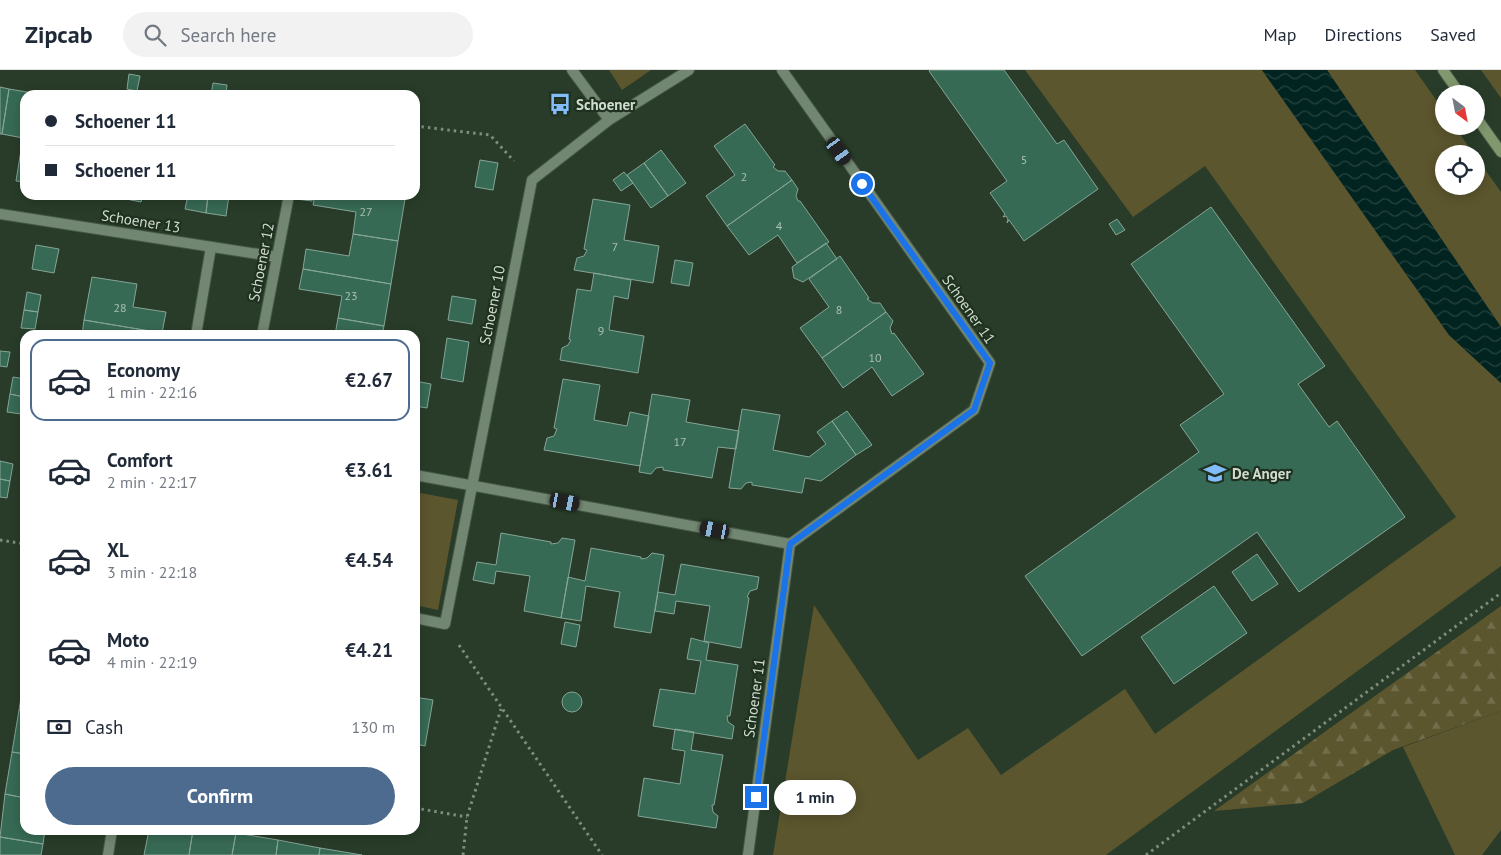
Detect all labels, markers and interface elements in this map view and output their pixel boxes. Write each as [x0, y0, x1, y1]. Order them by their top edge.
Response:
search box [123, 12, 473, 57]
text: Zipcab [25, 19, 93, 50]
icon: search [141, 21, 169, 49]
text: Search here [181, 23, 276, 47]
text: Map [1264, 23, 1296, 46]
text: Directions [1324, 23, 1402, 46]
text: Saved [1430, 23, 1476, 46]
north arrow [1435, 85, 1485, 135]
map controls [1435, 85, 1485, 195]
bus stop icon: Schoener [547, 91, 573, 117]
place label: Schoener [576, 95, 636, 114]
text: Schoener 11 [75, 109, 177, 133]
car [824, 134, 853, 168]
button: locate [1435, 145, 1485, 195]
house number: 5 [1021, 152, 1027, 167]
text: Schoener 11 [75, 158, 177, 182]
house number: 2 [741, 169, 747, 184]
route start [851, 173, 873, 195]
house number: 27 [359, 204, 373, 219]
street label: Schoener 13 [100, 205, 182, 237]
house number: 4 [776, 218, 783, 233]
street label: Schoener 12 [244, 221, 278, 303]
house number: 7 [612, 239, 618, 254]
street label: Schoener 10 [475, 264, 509, 346]
street label: Schoener 11 [938, 271, 1000, 347]
house number: 23 [344, 288, 358, 303]
house number: 28 [113, 300, 127, 315]
house number: 8 [836, 302, 842, 317]
house number: 9 [598, 323, 604, 338]
house number: 10 [868, 350, 882, 365]
icon: car [47, 358, 92, 403]
text: Economy [107, 358, 180, 382]
text: €2.67 [345, 368, 393, 392]
text: 1 min · 22:16 [107, 382, 197, 402]
house number: 17 [673, 434, 687, 449]
icon: car [47, 448, 92, 493]
text: Comfort [107, 448, 173, 472]
text: €3.61 [345, 458, 393, 482]
school or university icon: De Anger [1202, 460, 1228, 486]
place label: De Anger [1232, 464, 1291, 483]
text: 2 min · 22:17 [107, 472, 197, 492]
car [548, 492, 581, 512]
car [698, 520, 731, 540]
icon: car [47, 538, 92, 583]
text: XL [107, 538, 129, 562]
text: €4.54 [345, 548, 393, 572]
text: 3 min · 22:18 [107, 562, 197, 582]
icon: car [47, 628, 92, 673]
text: Moto [107, 628, 149, 652]
text: €4.21 [345, 638, 393, 662]
text: 4 min · 22:19 [107, 652, 197, 672]
street label: Schoener 11 [739, 657, 769, 739]
icon: cash [45, 713, 73, 741]
text: Cash [85, 715, 123, 739]
text: 130 m [352, 717, 395, 737]
button: Confirm [45, 767, 395, 825]
callout: 1 min [774, 780, 856, 814]
route end [745, 786, 767, 808]
text: 1 min [795, 787, 835, 807]

